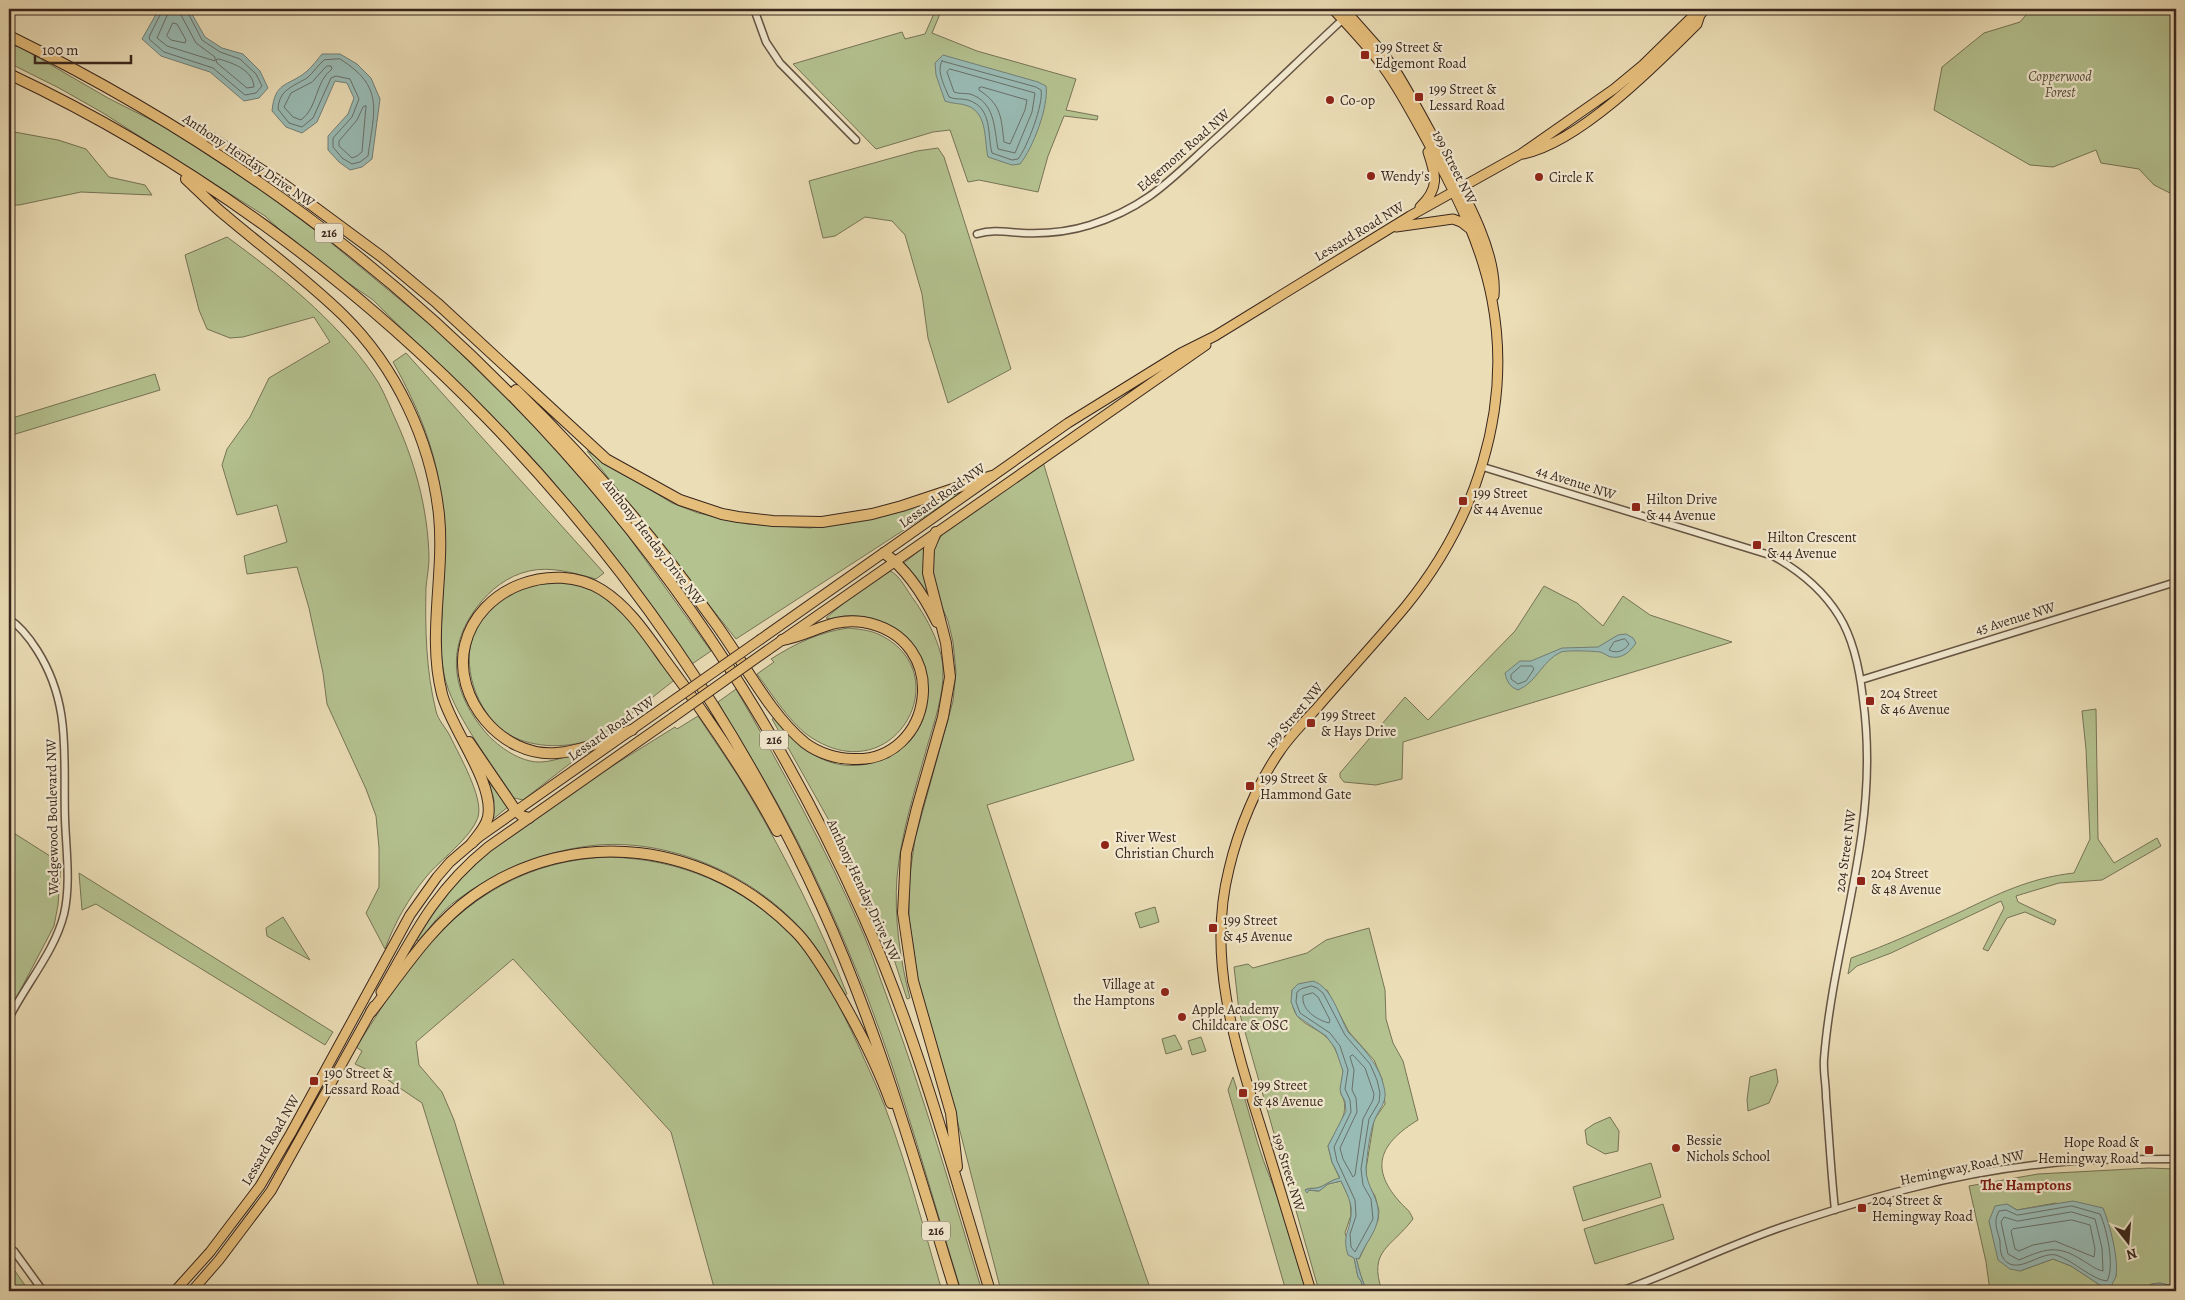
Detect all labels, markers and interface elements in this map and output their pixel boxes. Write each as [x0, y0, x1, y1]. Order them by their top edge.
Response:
scale bar [35, 32, 131, 64]
place label: 199 Street & Edgemont Road [1375, 38, 1467, 73]
text: 100 m [42, 40, 79, 60]
marker: 199 Street & Edgemont Road [1359, 49, 1371, 61]
park label: Copperwood Forest [2028, 67, 2092, 102]
place label: 199 Street & Lessard Road [1429, 80, 1505, 115]
place label: Co-op [1340, 91, 1375, 110]
marker: 199 Street & Lessard Road [1413, 91, 1425, 103]
marker: Co-op [1324, 94, 1336, 106]
street label: Edgemont Road NW [1133, 104, 1235, 196]
street label: Anthony Henday Drive NW [178, 109, 319, 212]
street label: 199 Street NW [1428, 127, 1482, 208]
place label: Wendy's [1380, 167, 1430, 186]
place label: Circle K [1549, 168, 1594, 187]
marker: Wendy's [1365, 170, 1377, 182]
marker: Circle K [1533, 171, 1545, 183]
street label: Lessard Road NW [1311, 197, 1409, 266]
road number: 216 [315, 224, 343, 242]
street label: Lessard Road NW [895, 458, 990, 532]
street label: 44 Avenue NW [1533, 461, 1619, 505]
street label: Anthony Henday Drive NW [598, 474, 710, 610]
place label: 199 Street & 44 Avenue [1473, 484, 1543, 519]
place label: Hilton Drive & 44 Avenue [1646, 490, 1717, 525]
marker: 199 Street & 44 Avenue [1457, 495, 1469, 507]
marker: Hilton Drive & 44 Avenue [1630, 501, 1642, 513]
place label: Hilton Crescent & 44 Avenue [1767, 528, 1857, 563]
marker: Hilton Crescent & 44 Avenue [1751, 539, 1763, 551]
street label: 45 Avenue NW [1973, 597, 2058, 640]
street label: 199 Street NW [1261, 678, 1328, 752]
place label: 204 Street & 46 Avenue [1880, 684, 1950, 719]
street label: Lessard Road NW [564, 691, 659, 765]
marker: 204 Street & 46 Avenue [1864, 695, 1876, 707]
place label: 199 Street & Hays Drive [1321, 706, 1396, 741]
marker: 199 Street & Hays Drive [1305, 717, 1317, 729]
road number: 216 [760, 730, 788, 750]
street label: Wedgewood Boulevard NW [42, 738, 63, 896]
place label: 199 Street & Hammond Gate [1260, 769, 1352, 804]
marker: 199 Street & Hammond Gate [1244, 780, 1256, 792]
street label: 204 Street NW [1830, 807, 1861, 894]
street label: Anthony Henday Drive NW [822, 815, 905, 966]
place label: River West Christian Church [1115, 828, 1215, 863]
marker: River West Christian Church [1099, 839, 1111, 851]
place label: 204 Street & 48 Avenue [1871, 864, 1941, 899]
marker: 204 Street & 48 Avenue [1855, 875, 1867, 887]
place label: 199 Street & 45 Avenue [1223, 911, 1292, 946]
marker: 199 Street & 45 Avenue [1207, 922, 1219, 934]
place label: Village at the Hamptons [1073, 975, 1155, 1010]
marker: Village at the Hamptons [1159, 986, 1171, 998]
place label: Apple Academy Childcare & OSC [1191, 1000, 1288, 1035]
marker: Apple Academy Childcare & OSC [1176, 1011, 1188, 1023]
place label: 190 Street & Lessard Road [324, 1064, 400, 1099]
marker: 190 Street & Lessard Road [308, 1075, 320, 1087]
place label: 199 Street & 48 Avenue [1253, 1076, 1323, 1111]
marker: 199 Street & 48 Avenue [1237, 1087, 1249, 1099]
street label: Lessard Road NW [237, 1091, 305, 1189]
street label: 199 Street NW [1268, 1131, 1310, 1214]
place label: Bessie Nichols School [1686, 1131, 1771, 1166]
place label: Hope Road & Hemingway Road [2038, 1133, 2139, 1168]
marker: Bessie Nichols School [1670, 1142, 1682, 1154]
marker: Hope Road & Hemingway Road [2143, 1144, 2155, 1156]
street label: Hemingway Road NW [1898, 1145, 2027, 1190]
district label: The Hamptons [1980, 1175, 2072, 1195]
place label: 204 Street & Hemingway Road [1872, 1191, 1973, 1226]
marker: 204 Street & Hemingway Road [1856, 1202, 1868, 1214]
north arrow [2102, 1218, 2152, 1268]
road number: 216 [922, 1222, 950, 1240]
text: N [2124, 1243, 2139, 1265]

